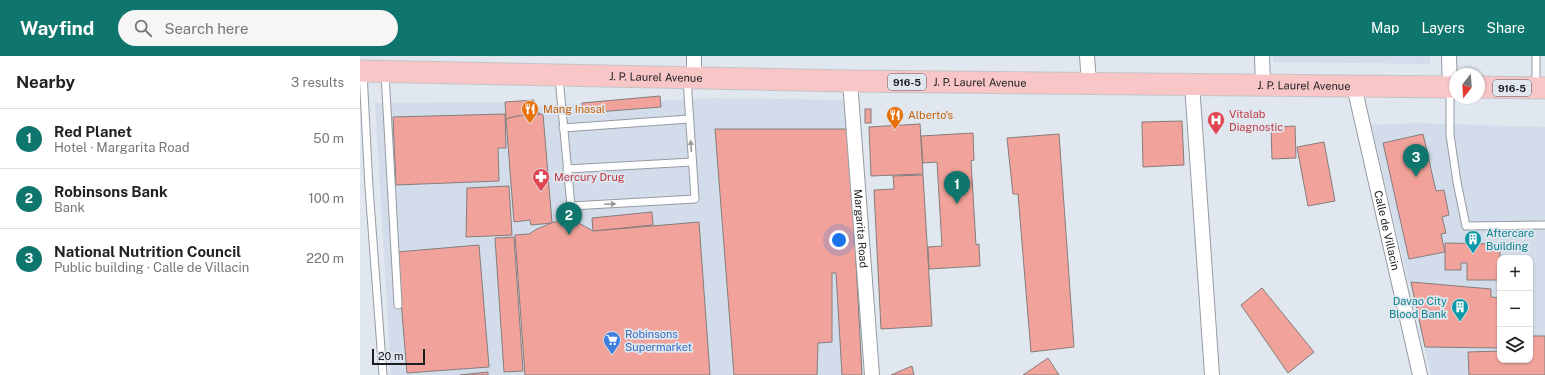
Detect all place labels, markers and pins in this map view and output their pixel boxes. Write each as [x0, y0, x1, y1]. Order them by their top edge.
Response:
restaurant icon: Mang Inasal [520, 99, 540, 124]
place label: Mang Inasal [543, 103, 605, 115]
restaurant icon: Alberto's [885, 105, 905, 130]
place label: Vitalab Diagnostic [1229, 108, 1283, 133]
place label: Alberto's [908, 109, 954, 121]
hospital icon: Vitalab Diagnostic [1206, 110, 1226, 135]
pin: 3 [1403, 144, 1429, 177]
pharmacy icon: Mercury Drug [531, 167, 551, 192]
place label: Mercury Drug [554, 171, 625, 183]
pin: 1 [944, 171, 970, 204]
pin: 2 [556, 202, 582, 235]
place label: Aftercare Building [1486, 227, 1534, 252]
building icon: Aftercare Building [1463, 229, 1483, 254]
place label: Davao City Blood Bank [1389, 295, 1447, 320]
building icon: Davao City Blood Bank [1450, 297, 1470, 322]
place label: Robinsons Supermarket [625, 328, 692, 353]
supermarket icon: Robinsons Supermarket [602, 330, 622, 355]

